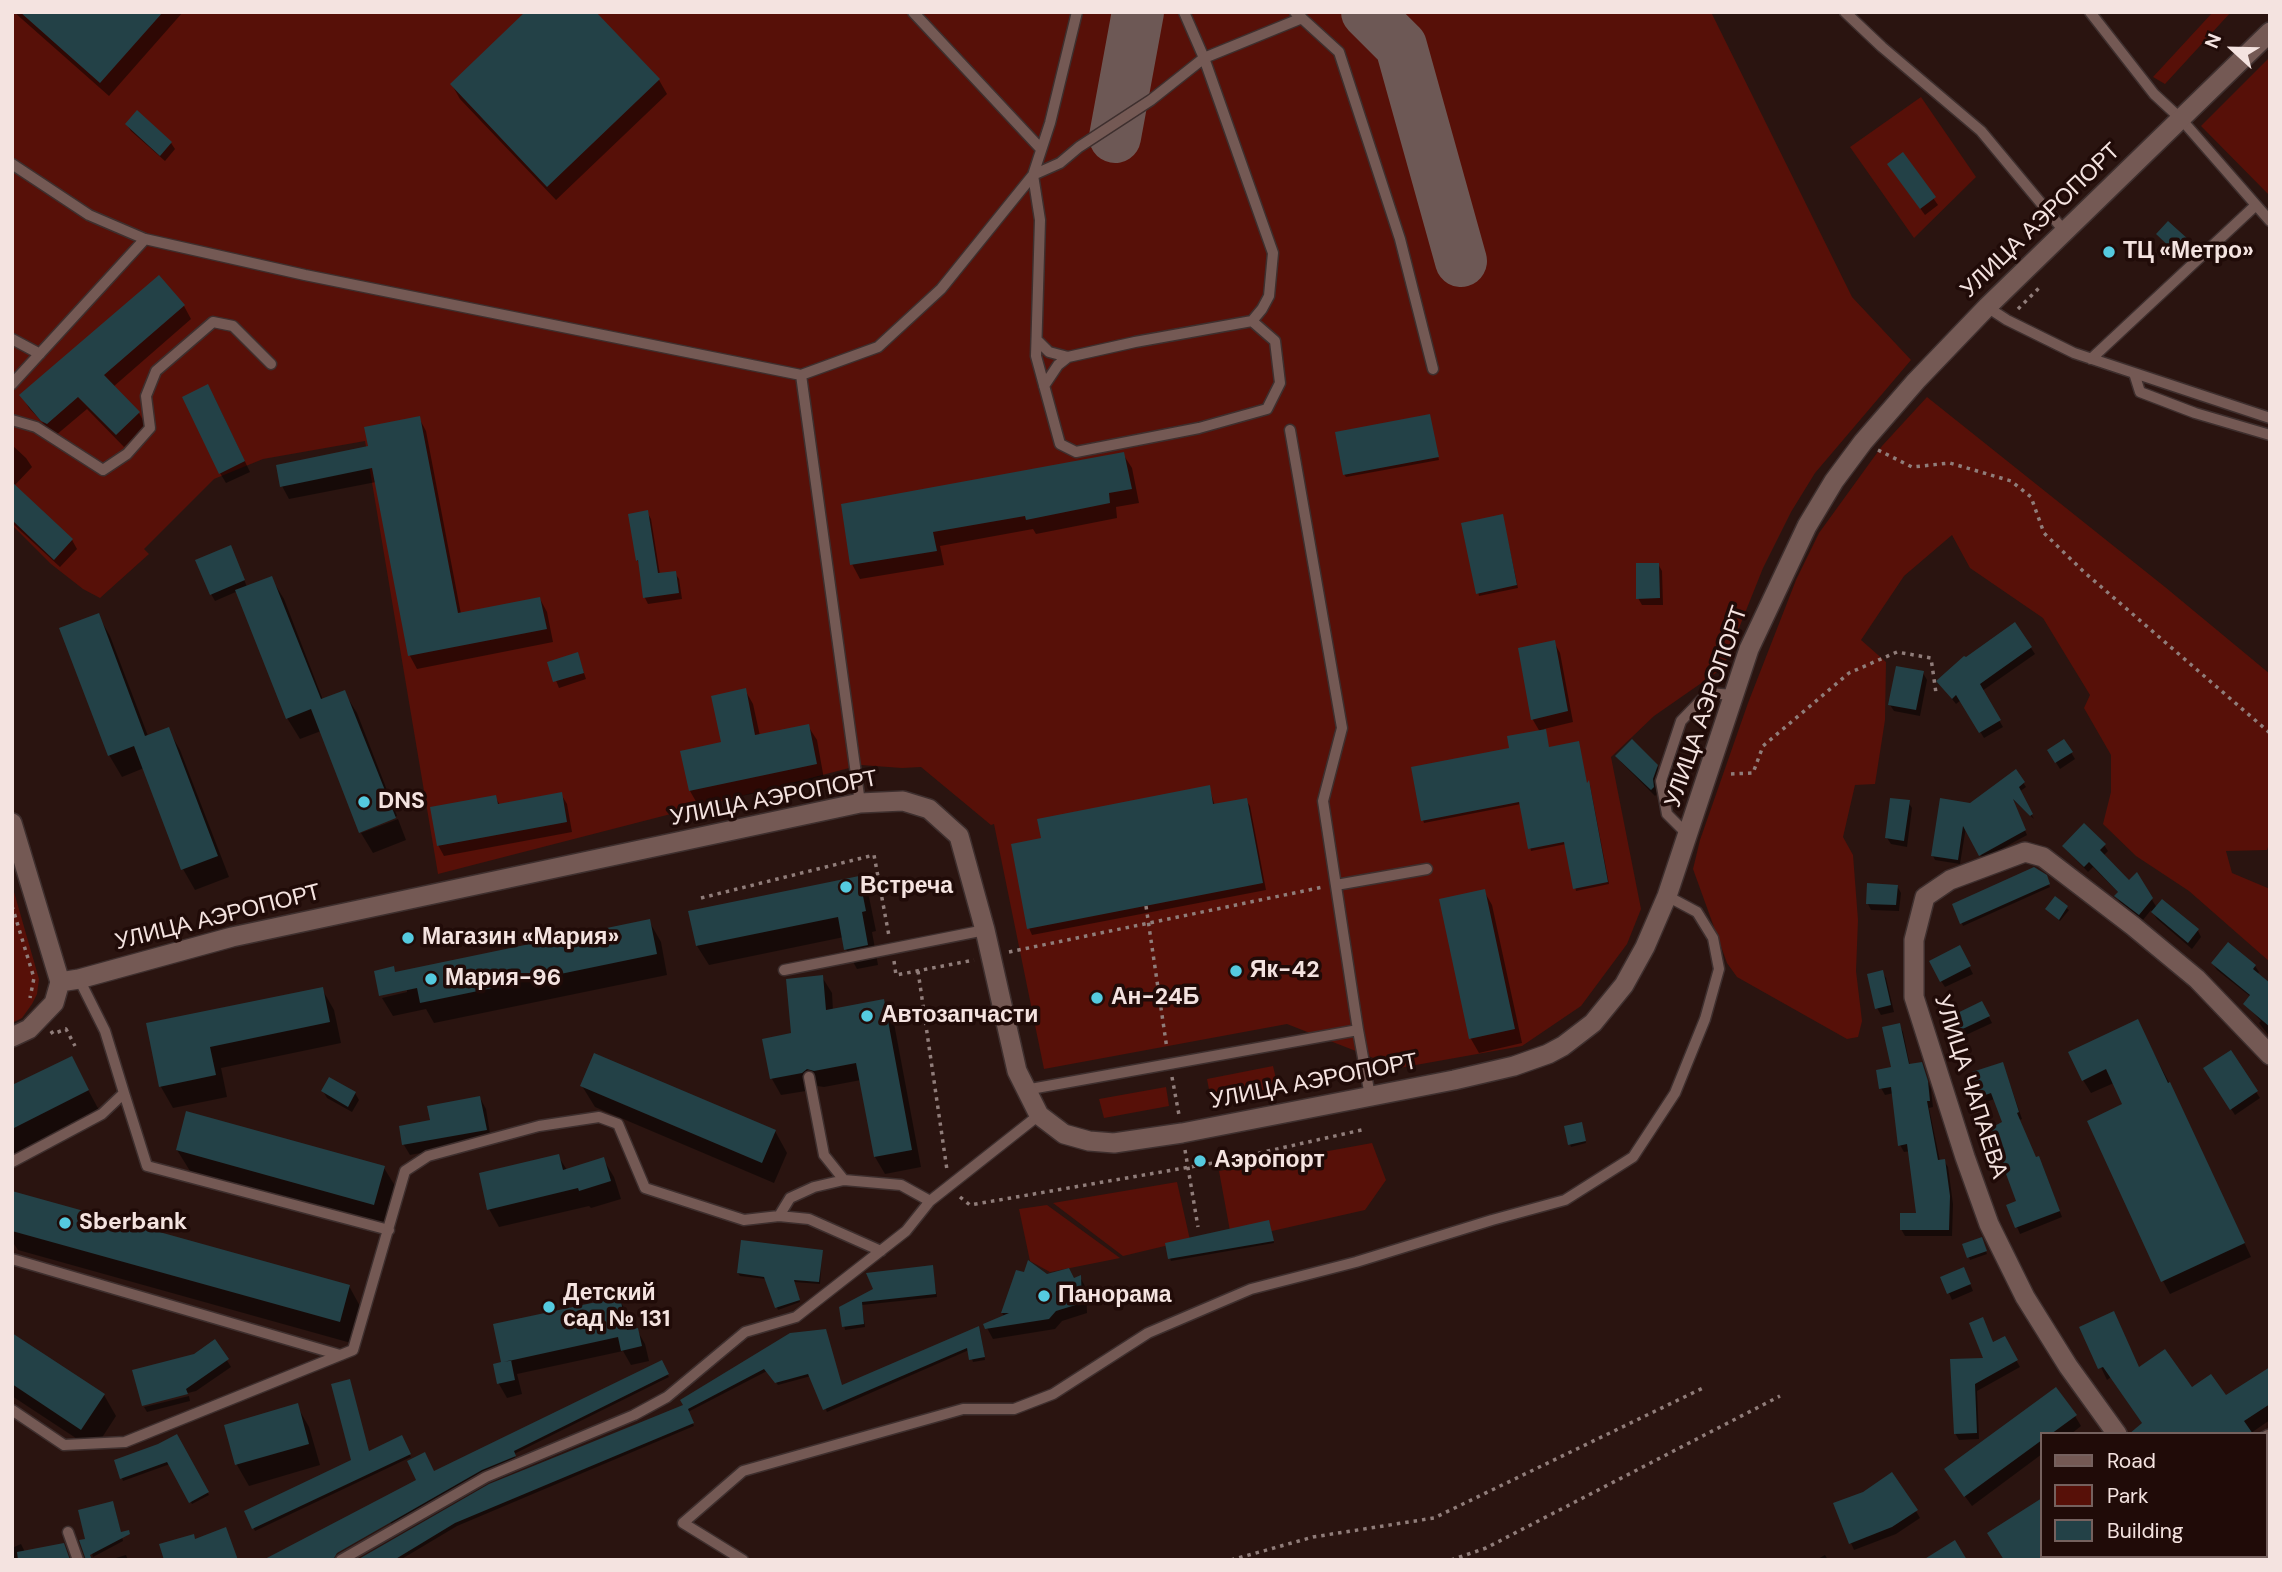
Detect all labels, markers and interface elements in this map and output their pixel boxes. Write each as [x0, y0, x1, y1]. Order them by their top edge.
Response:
north arrow [2198, 14, 2268, 84]
text: N [2199, 30, 2227, 52]
street label: УЛИЦА АЭРОПОРТ [1956, 138, 2126, 304]
place label: ТЦ «Метро» [2123, 238, 2254, 266]
marker: ТЦ «Метро» [2101, 244, 2117, 260]
street label: УЛИЦА АЭРОПОРТ [1660, 603, 1754, 811]
street label: УЛИЦА АЭРОПОРТ [668, 765, 880, 833]
place label: DNS [378, 788, 425, 816]
marker: DNS [356, 794, 372, 810]
place label: Встреча [860, 873, 953, 901]
street label: УЛИЦА АЭРОПОРТ [112, 879, 324, 957]
marker: Встреча [838, 879, 854, 895]
place label: Магазин «Мария» [422, 924, 619, 952]
marker: Магазин «Мария» [400, 930, 416, 946]
place label: Як-42 [1250, 957, 1320, 985]
marker: Як-42 [1228, 963, 1244, 979]
place label: Мария-96 [445, 965, 561, 993]
marker: Мария-96 [423, 971, 439, 987]
place label: Ан-24Б [1111, 984, 1199, 1012]
marker: Ан-24Б [1089, 990, 1105, 1006]
street label: УЛИЦА ЧАПАЕВА [1927, 992, 2013, 1182]
place label: Автозапчасти [881, 1002, 1038, 1030]
marker: Автозапчасти [859, 1008, 875, 1024]
street label: УЛИЦА АЭРОПОРТ [1208, 1048, 1420, 1116]
place label: Аэропорт [1214, 1147, 1325, 1175]
marker: Аэропорт [1192, 1153, 1208, 1169]
place label: Sberbank [79, 1209, 187, 1237]
marker: Sberbank [57, 1215, 73, 1231]
place label: Детский сад № 131 [563, 1280, 670, 1334]
place label: Панорама [1058, 1282, 1172, 1310]
marker: Панорама [1036, 1288, 1052, 1304]
marker: Детский сад № 131 [541, 1299, 557, 1315]
legend [2040, 1432, 2268, 1558]
text: Road [2107, 1447, 2156, 1475]
text: Park [2107, 1482, 2148, 1510]
text: Building [2107, 1517, 2183, 1545]

